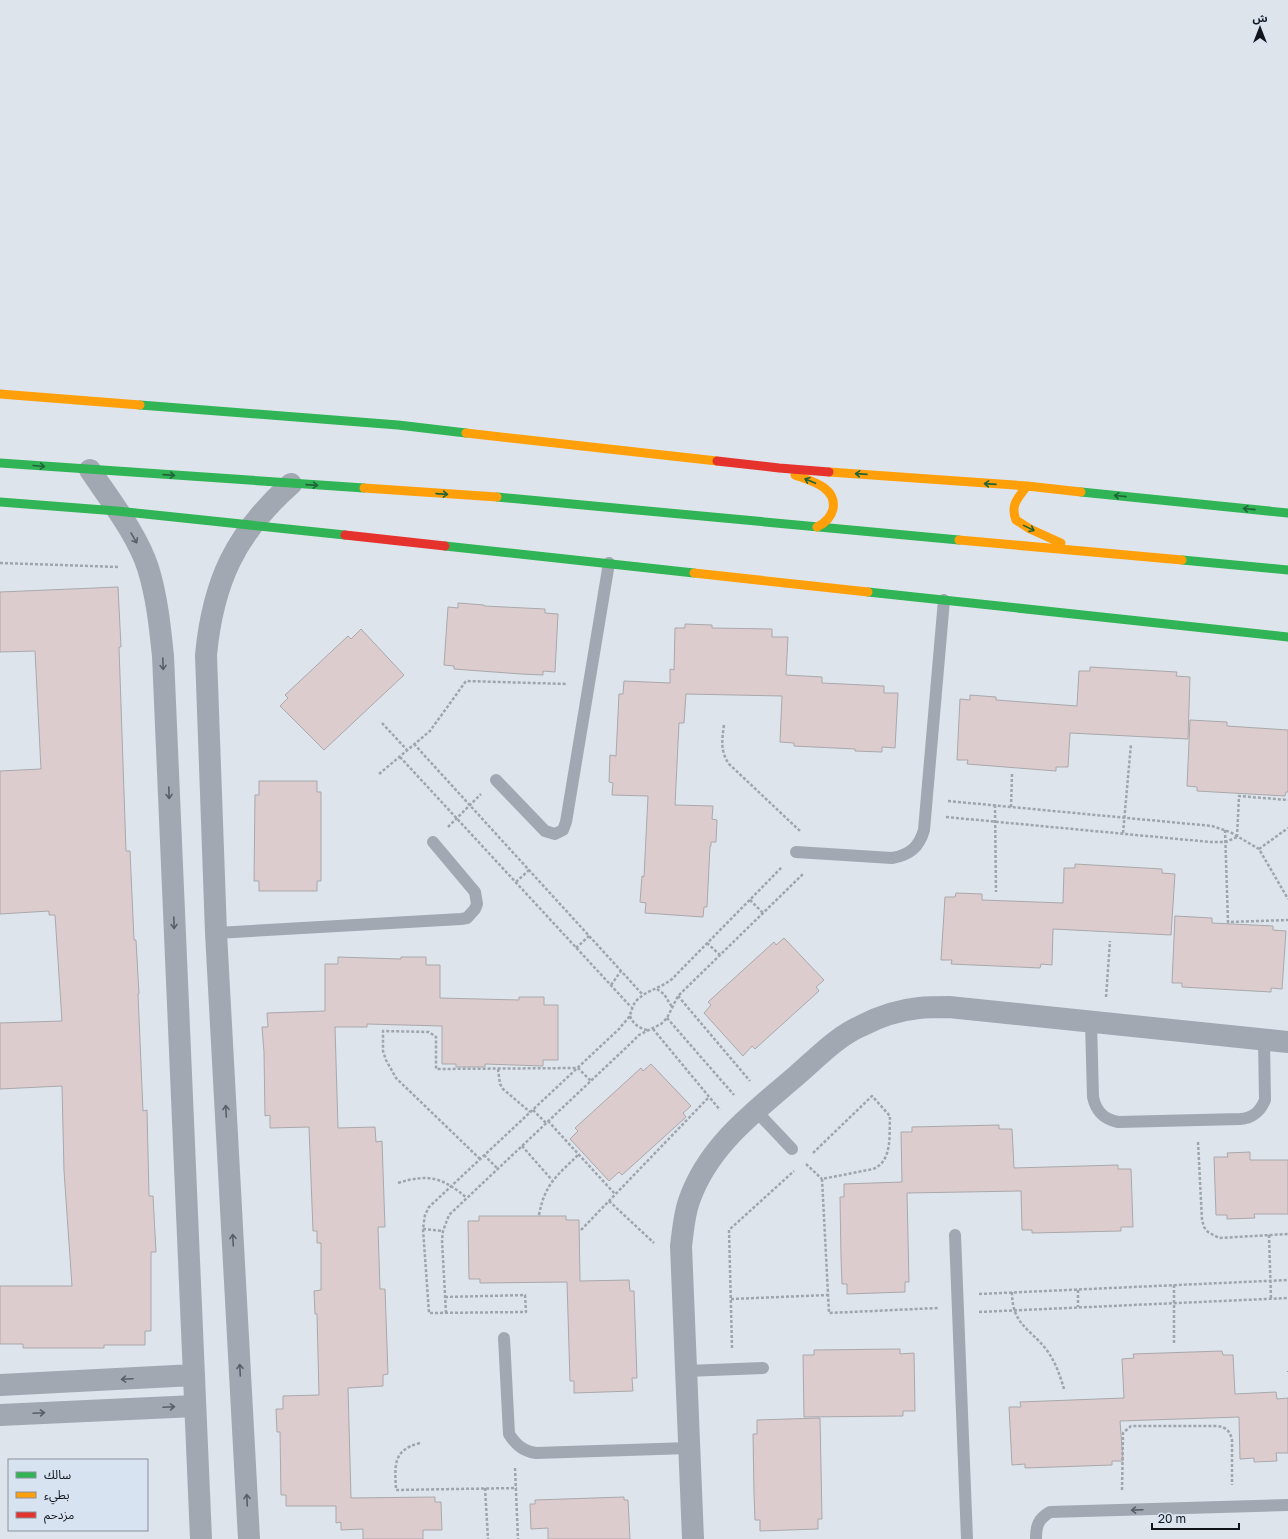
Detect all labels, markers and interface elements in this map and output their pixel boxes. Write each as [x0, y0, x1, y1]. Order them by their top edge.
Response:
north arrow [1240, 8, 1280, 48]
text: ش [1252, 11, 1268, 25]
one-way arrow [32, 462, 45, 469]
one-way arrow [855, 471, 868, 478]
one-way arrow [162, 472, 175, 479]
one-way arrow [804, 477, 816, 484]
one-way arrow [984, 480, 997, 487]
one-way arrow [305, 481, 318, 488]
one-way arrow [435, 490, 448, 497]
one-way arrow [1114, 492, 1127, 499]
one-way arrow [1243, 505, 1256, 512]
one-way arrow [1023, 525, 1035, 532]
one-way arrow [131, 532, 139, 544]
one-way arrow [160, 657, 167, 670]
one-way arrow [165, 786, 173, 799]
one-way arrow [171, 916, 178, 929]
one-way arrow [222, 1105, 229, 1118]
one-way arrow [229, 1234, 236, 1247]
one-way arrow [236, 1364, 243, 1377]
one-way arrow [121, 1375, 134, 1382]
one-way arrow [162, 1403, 175, 1411]
one-way arrow [32, 1410, 45, 1417]
legend [8, 1459, 148, 1531]
text: سالك [44, 1467, 71, 1482]
text: بطيء [44, 1487, 70, 1505]
one-way arrow [243, 1494, 250, 1507]
scale bar [1152, 1505, 1239, 1531]
one-way arrow [1131, 1506, 1144, 1513]
text: مزدحم [44, 1507, 74, 1524]
text: 20 m [1158, 1511, 1186, 1526]

